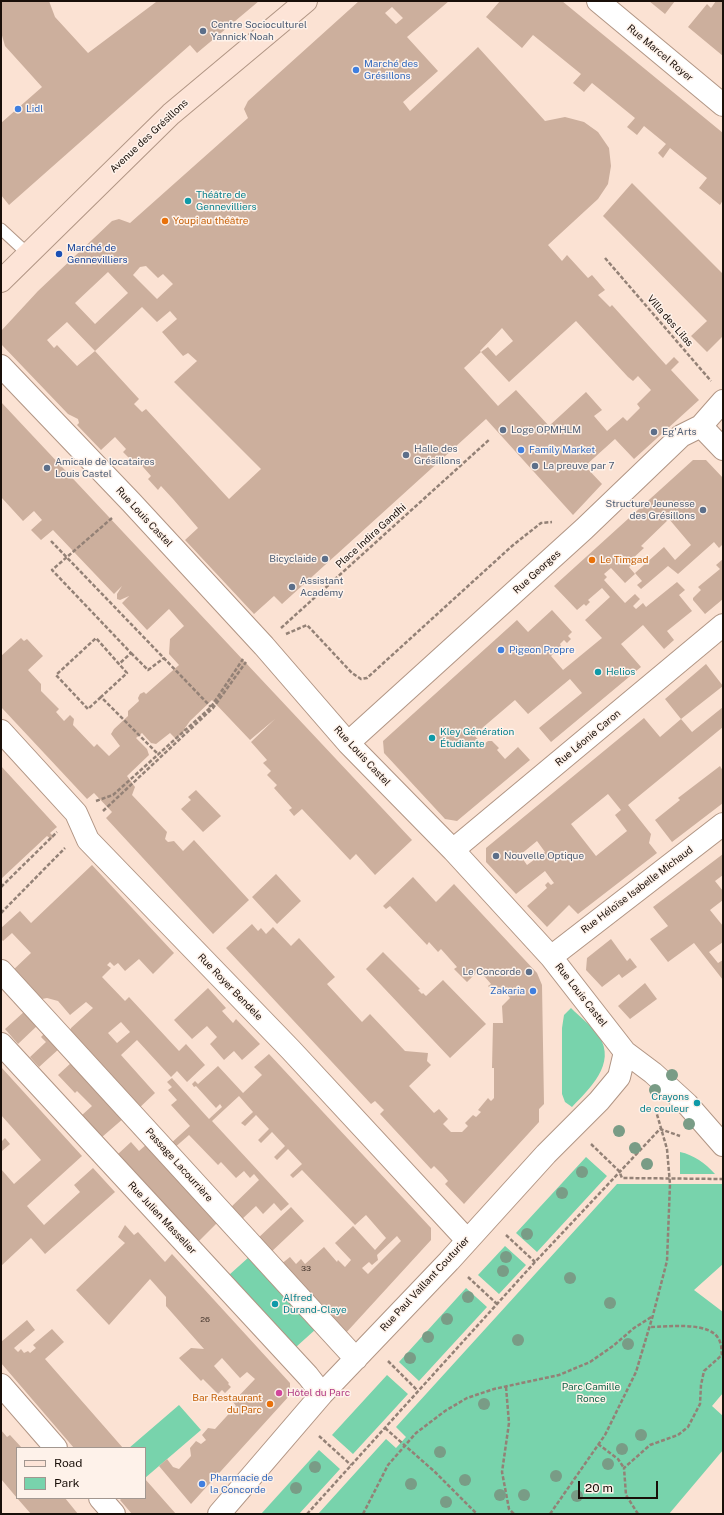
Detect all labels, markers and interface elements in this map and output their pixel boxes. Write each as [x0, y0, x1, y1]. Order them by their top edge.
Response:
place label: Centre Socioculturel Yannick Noah [211, 19, 307, 42]
street label: Rue Marcel Royer [625, 22, 695, 84]
marker: Centre Socioculturel Yannick Noah [198, 26, 208, 36]
place label: Marché des Grésillons [364, 58, 418, 82]
marker: Marché des Grésillons [351, 65, 361, 75]
street label: Avenue des Grésillons [107, 97, 191, 175]
place label: Lidl [26, 103, 43, 115]
marker: Lidl [13, 104, 23, 114]
place label: Théâtre de Gennevilliers [196, 189, 257, 212]
marker: Théâtre de Gennevilliers [183, 196, 193, 206]
place label: Youpi au théâtre [173, 215, 249, 227]
marker: Youpi au théâtre [160, 216, 170, 226]
place label: Marché de Gennevilliers [67, 242, 128, 266]
marker: Marché de Gennevilliers [54, 249, 64, 259]
street label: Villa des Lilas [644, 293, 696, 349]
place label: Loge OPMHLM [511, 424, 581, 436]
marker: Loge OPMHLM [498, 425, 508, 435]
place label: Eg'Arts [662, 426, 697, 438]
marker: Eg'Arts [649, 427, 659, 437]
place label: Halle des Grésillons [414, 443, 460, 466]
place label: Family Market [529, 444, 595, 456]
marker: Family Market [516, 445, 526, 455]
marker: Halle des Grésillons [401, 450, 411, 460]
place label: Amicale de locataires Louis Castel [55, 456, 155, 480]
place label: La preuve par 7 [543, 460, 615, 472]
marker: La preuve par 7 [530, 461, 540, 471]
marker: Amicale de locataires Louis Castel [42, 463, 52, 473]
street label: Rue Louis Castel [113, 485, 175, 549]
place label: Structure Jeunesse des Grésillons [605, 498, 695, 522]
street label: Place Indira Gandhi [333, 501, 409, 571]
marker: Structure Jeunesse des Grésillons [698, 505, 708, 515]
street label: Rue Georges [511, 548, 563, 596]
place label: Bicyclaide [269, 553, 317, 565]
marker: Bicyclaide [320, 554, 330, 564]
place label: Le Timgad [600, 554, 648, 566]
marker: Le Timgad [587, 555, 597, 565]
place label: Assistant Academy [300, 575, 343, 598]
marker: Assistant Academy [287, 582, 297, 592]
place label: Pigeon Propre [509, 644, 575, 656]
marker: Pigeon Propre [496, 645, 506, 655]
place label: Helios [606, 666, 635, 678]
marker: Helios [593, 667, 603, 677]
street label: Rue Léonie Caron [553, 707, 623, 769]
street label: Rue Louis Castel [331, 724, 393, 788]
place label: Kley Génération Étudiante [440, 726, 514, 750]
marker: Kley Génération Étudiante [427, 733, 437, 743]
street label: Rue Héloïse Isabelle Michaud [579, 844, 695, 936]
place label: Nouvelle Optique [504, 850, 584, 862]
marker: Nouvelle Optique [491, 851, 501, 861]
street label: Rue Royer Bendele [195, 951, 265, 1023]
street label: Rue Louis Castel [552, 961, 610, 1029]
place label: Le Concorde [463, 966, 521, 978]
marker: Le Concorde [524, 967, 534, 977]
place label: Zakaria [490, 985, 525, 997]
marker: Zakaria [528, 986, 538, 996]
place label: Crayons de couleur [640, 1091, 689, 1114]
marker: Crayons de couleur [692, 1098, 702, 1108]
street label: Passage Lacourrière [143, 1126, 215, 1204]
street label: Rue Julien Masselier [125, 1179, 199, 1257]
street label: Rue Paul Vaillant Couturier [378, 1234, 472, 1334]
house number: 33 [301, 1264, 311, 1274]
place label: Alfred Durand-Claye [283, 1292, 347, 1316]
marker: Alfred Durand-Claye [270, 1299, 280, 1309]
house number: 26 [200, 1315, 210, 1325]
park label: Parc Camille Ronce [562, 1381, 620, 1404]
place label: Hôtel du Parc [287, 1387, 350, 1399]
marker: Hôtel du Parc [274, 1388, 284, 1398]
place label: Bar Restaurant du Parc [192, 1392, 262, 1416]
marker: Bar Restaurant du Parc [265, 1399, 275, 1409]
legend [16, 1447, 146, 1499]
text: Road [54, 1456, 82, 1470]
place label: Pharmacie de la Concorde [210, 1472, 273, 1496]
scale bar [580, 1473, 660, 1499]
text: Park [54, 1476, 80, 1490]
marker: Pharmacie de la Concorde [197, 1479, 207, 1489]
text: 20 m [585, 1481, 613, 1495]

